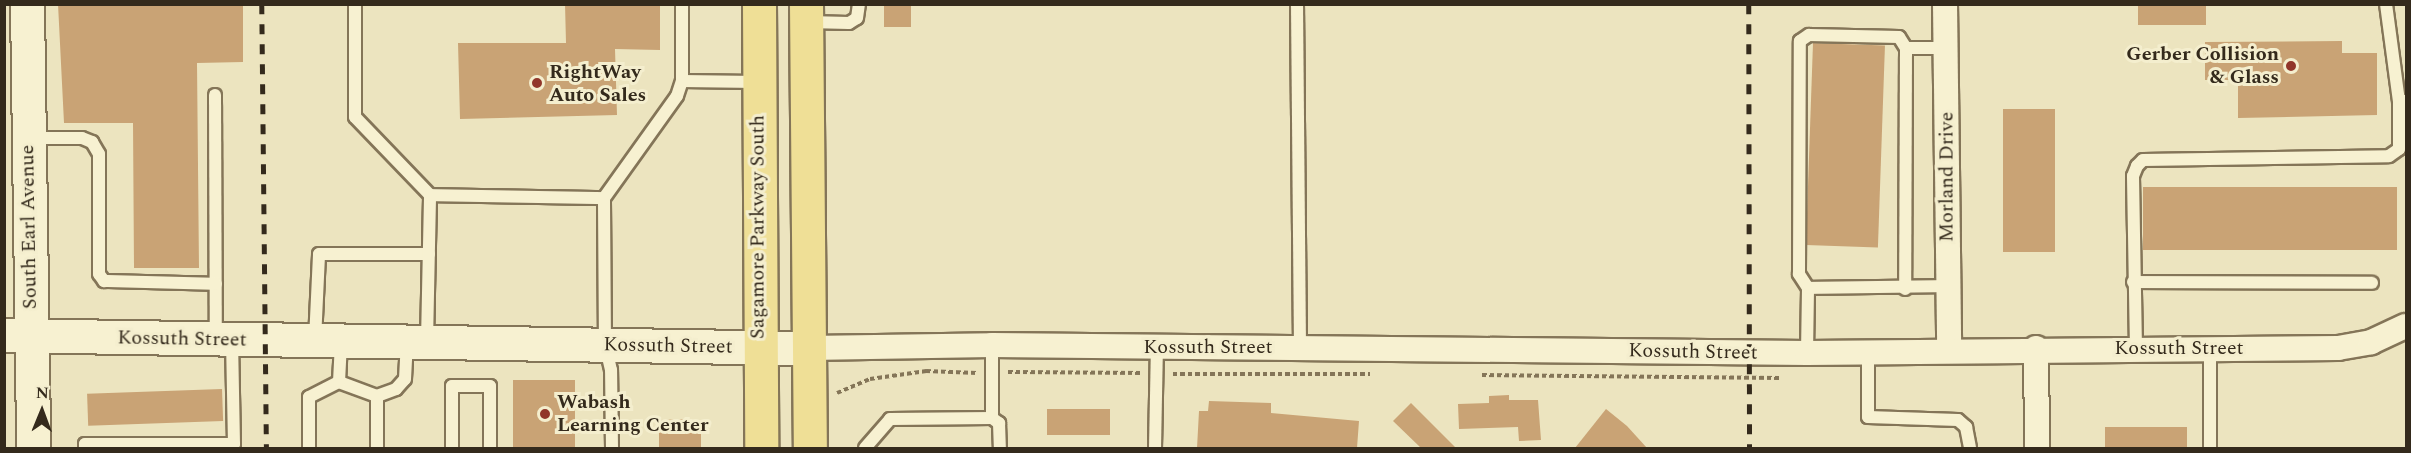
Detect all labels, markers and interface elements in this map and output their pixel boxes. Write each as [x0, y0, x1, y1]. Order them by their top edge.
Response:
place label: Gerber Collision & Glass [2126, 42, 2279, 89]
marker: Gerber Collision & Glass [2284, 59, 2298, 73]
place label: RightWay Auto Sales [549, 60, 646, 107]
marker: RightWay Auto Sales [530, 76, 544, 90]
street label: Morland Drive [1935, 112, 1959, 242]
street label: Sagamore Parkway South [746, 115, 770, 339]
street label: South Earl Avenue [16, 145, 42, 309]
street label: Kossuth Street [117, 326, 247, 352]
street label: Kossuth Street [603, 333, 733, 359]
street label: Kossuth Street [1143, 335, 1273, 359]
street label: Kossuth Street [2114, 336, 2244, 360]
street label: Kossuth Street [1628, 339, 1758, 365]
north arrow [12, 381, 72, 441]
text: N [36, 381, 49, 405]
place label: Wabash Learning Center [557, 390, 708, 437]
marker: Wabash Learning Center [538, 407, 552, 421]

